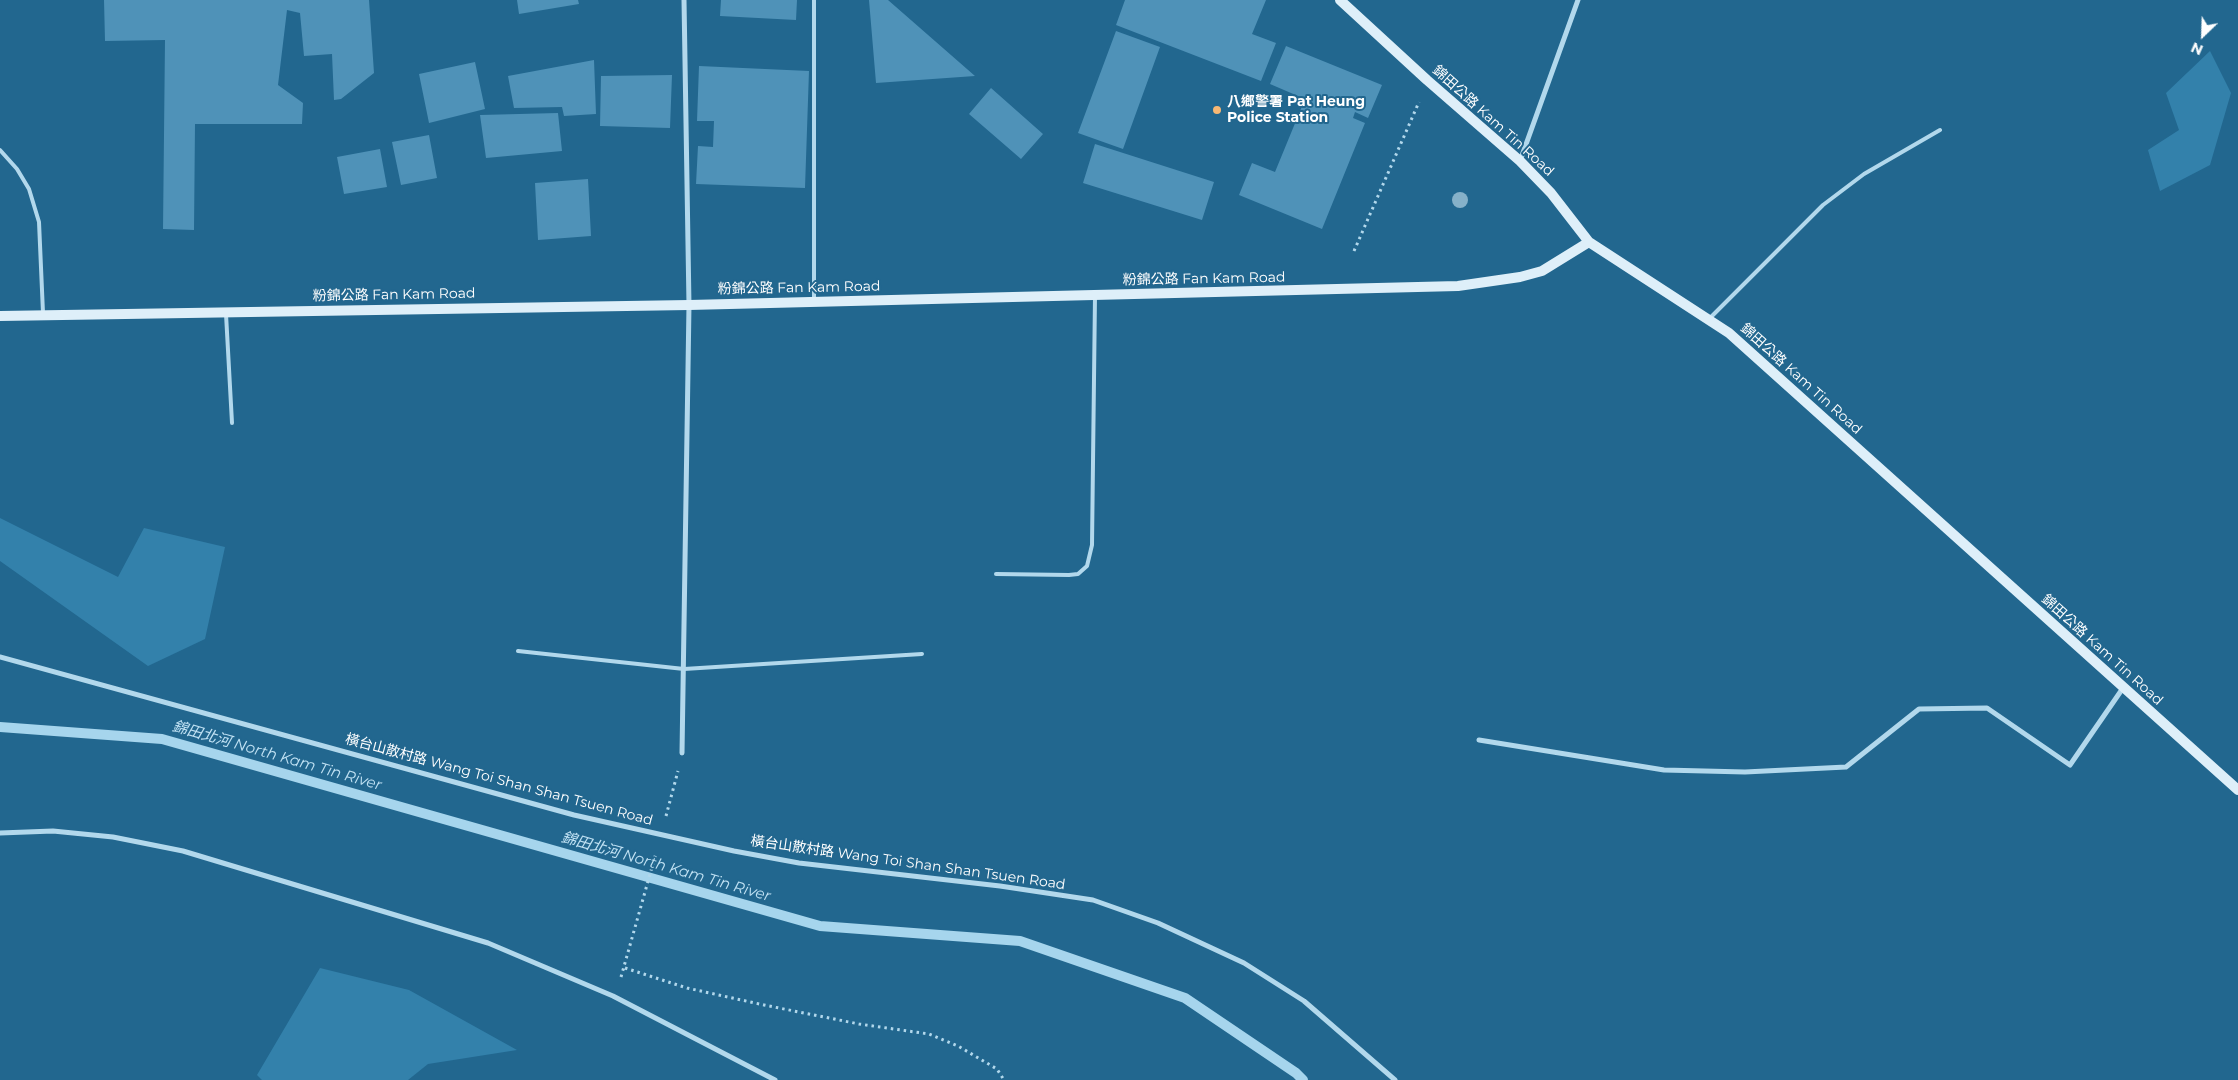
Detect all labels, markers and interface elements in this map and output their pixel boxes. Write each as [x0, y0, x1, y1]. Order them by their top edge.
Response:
north arrow [2178, 10, 2228, 60]
text: N [2188, 38, 2206, 59]
street label: 錦田公路 Kam Tin Road [1429, 62, 1557, 180]
place label: 八鄉警署 Pat Heung Police Station [1227, 94, 1365, 126]
marker: 八鄉警署 Pat Heung Police Station [1211, 104, 1223, 116]
street label: 粉錦公路 Fan Kam Road [1122, 269, 1286, 289]
street label: 粉錦公路 Fan Kam Road [717, 278, 881, 298]
street label: 粉錦公路 Fan Kam Road [312, 285, 476, 305]
street label: 錦田公路 Kam Tin Road [1737, 320, 1865, 438]
street label: 錦田公路 Kam Tin Road [2038, 591, 2166, 709]
water label: 錦田北河 North Kam Tin River [170, 717, 384, 795]
street label: 橫台山散村路 Wang Toi Shan Shan Tsuen Road [343, 731, 655, 829]
water label: 錦田北河 North Kam Tin River [559, 828, 773, 906]
street label: 橫台山散村路 Wang Toi Shan Shan Tsuen Road [749, 833, 1067, 893]

